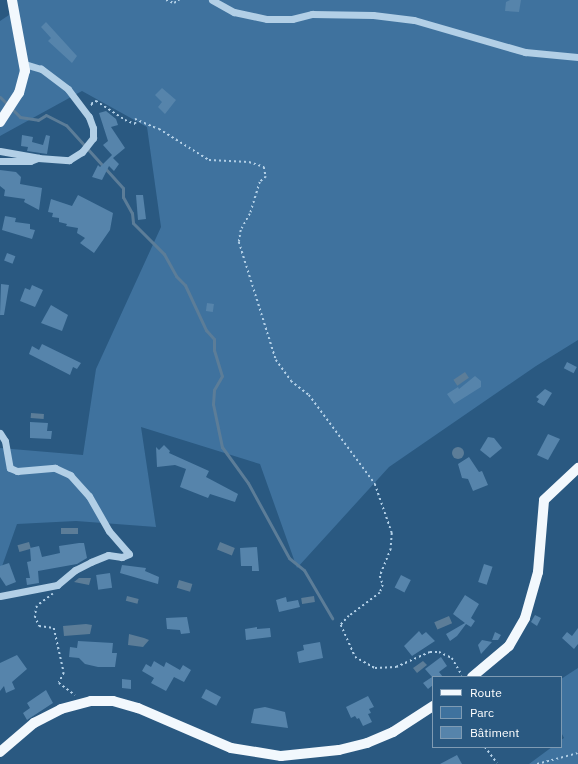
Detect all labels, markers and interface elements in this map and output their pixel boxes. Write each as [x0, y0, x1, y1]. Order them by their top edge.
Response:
legend [432, 676, 562, 748]
text: Route [470, 685, 502, 700]
text: Parc [470, 705, 494, 720]
text: Bâtiment [470, 725, 520, 740]

